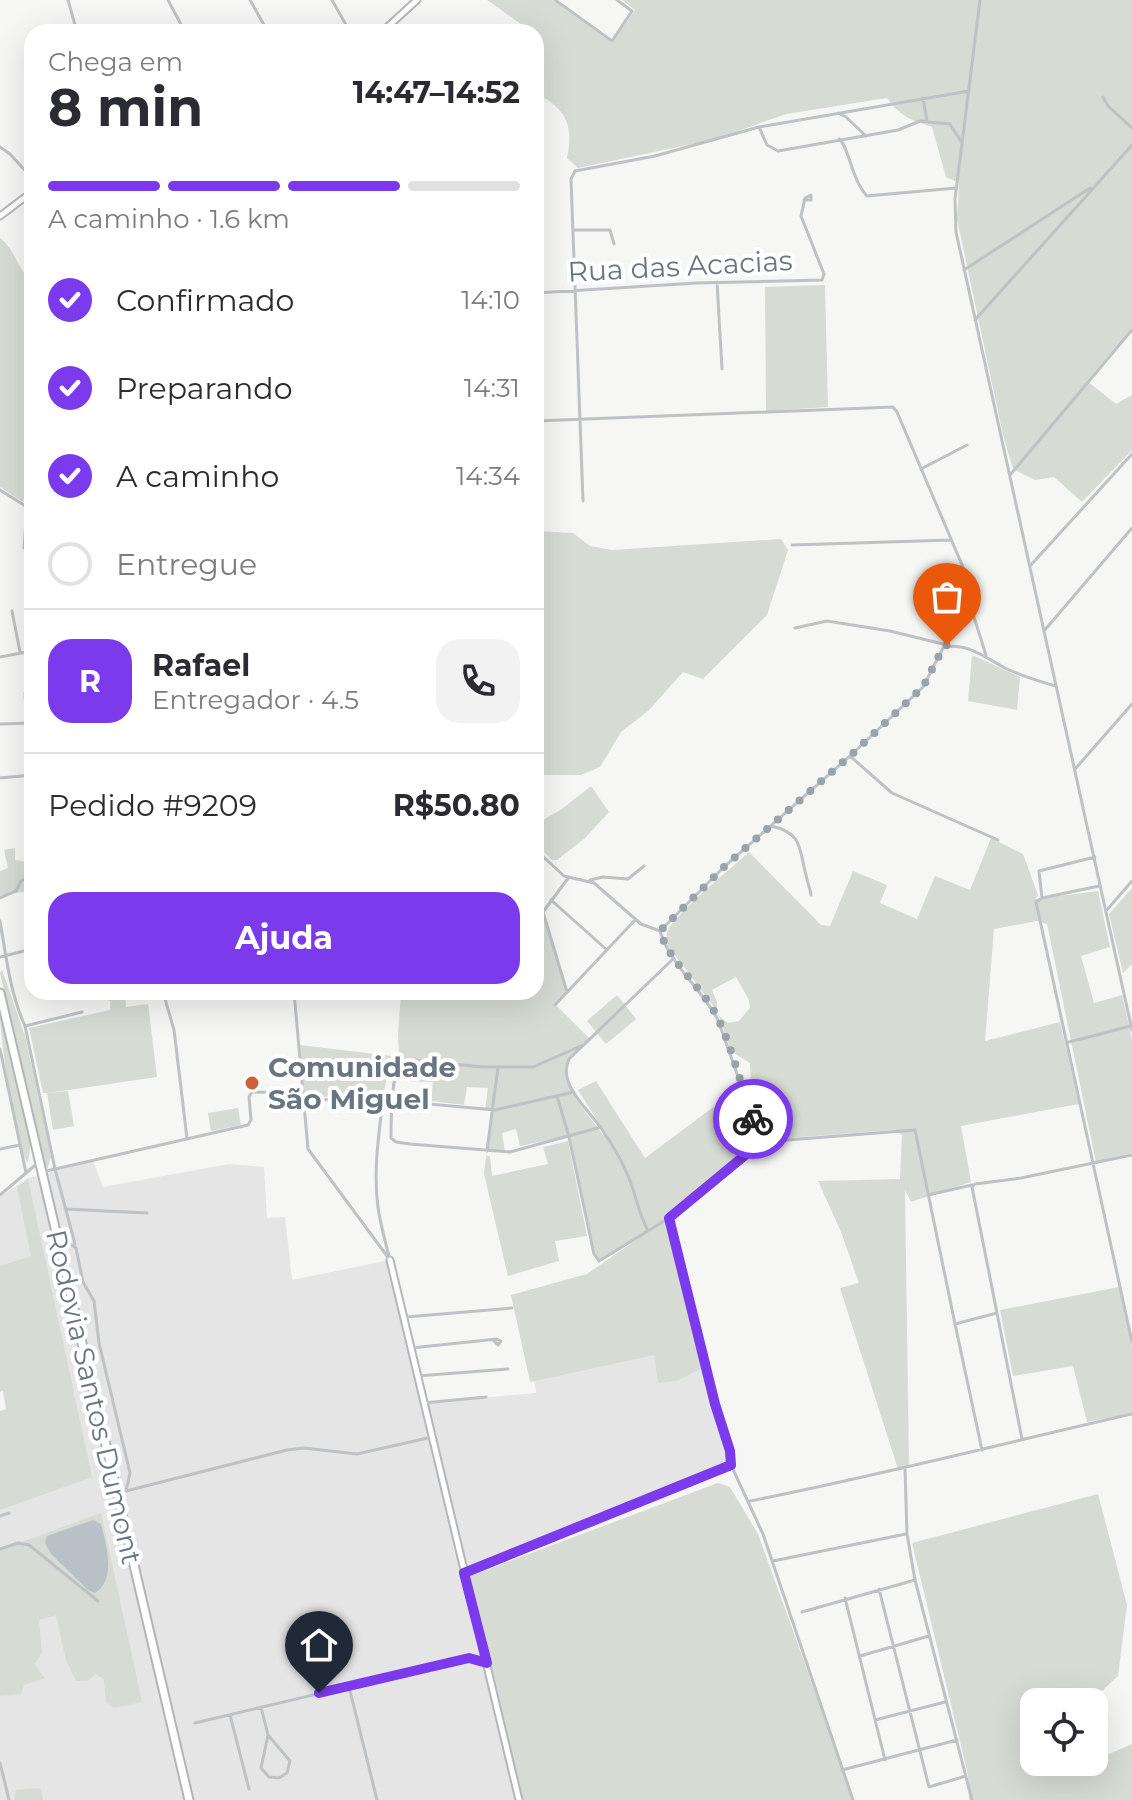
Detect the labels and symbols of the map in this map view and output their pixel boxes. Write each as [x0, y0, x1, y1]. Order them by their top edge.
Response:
street label: Rua das Acacias [567, 243, 793, 289]
pin [913, 563, 981, 645]
place label: Comunidade São Miguel [268, 1050, 456, 1116]
marker: Comunidade São Miguel [243, 1074, 261, 1092]
courier [713, 1079, 793, 1159]
street label: Rodovia Santos Dumont [39, 1227, 149, 1567]
pin [285, 1611, 353, 1693]

